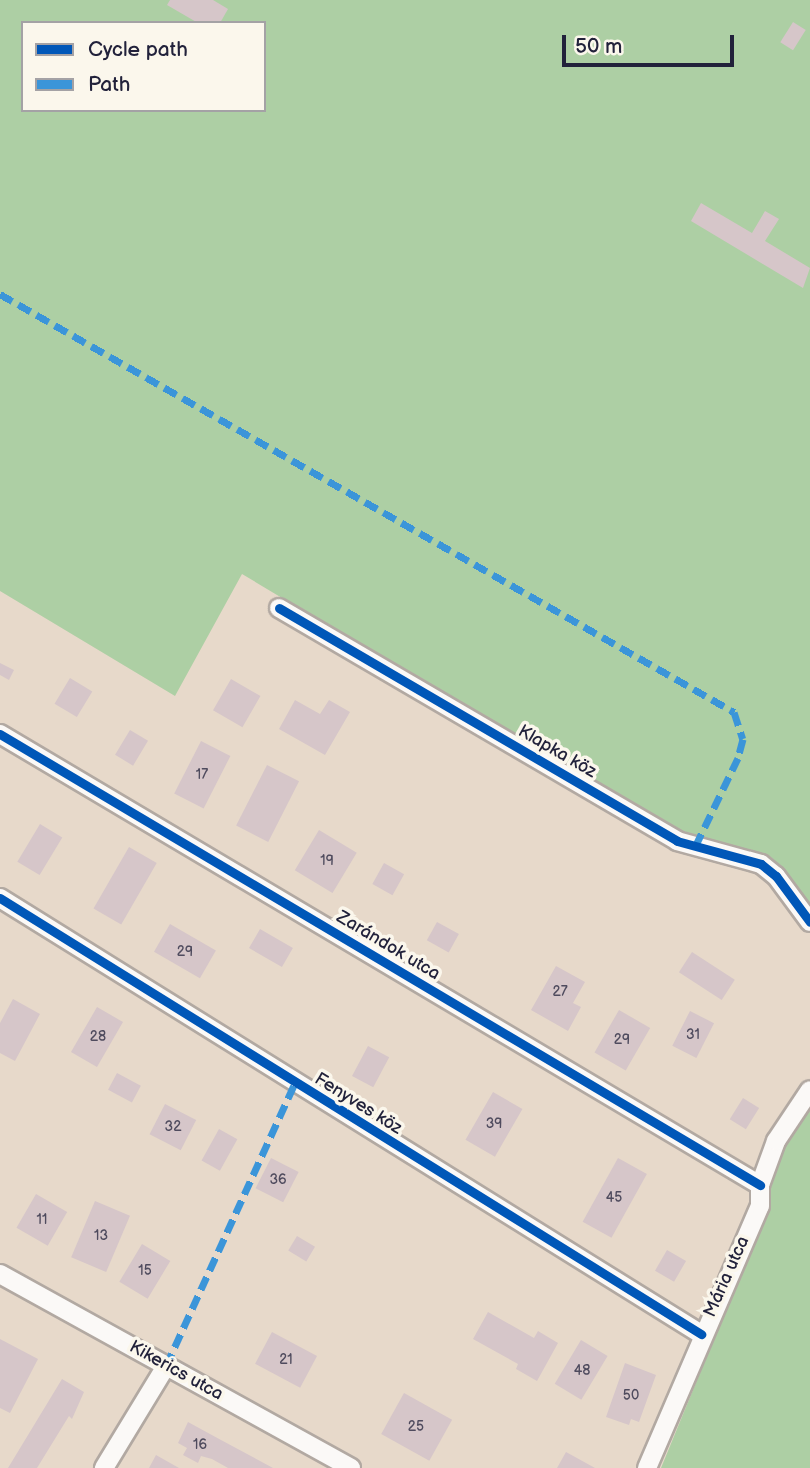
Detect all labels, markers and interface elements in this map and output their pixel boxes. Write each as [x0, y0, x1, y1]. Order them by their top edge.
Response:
legend [21, 21, 266, 112]
scale bar [565, 21, 736, 65]
text: 50 m [575, 34, 622, 59]
text: Cycle path [88, 37, 188, 62]
text: Path [88, 72, 130, 97]
street label: Klapka köz [514, 721, 600, 783]
house number: 17 [196, 767, 208, 783]
house number: 19 [320, 853, 334, 869]
street label: Zarándok utca [332, 907, 444, 985]
house number: 29 [177, 944, 193, 960]
house number: 27 [552, 984, 568, 1000]
house number: 31 [686, 1027, 700, 1043]
house number: 28 [90, 1029, 106, 1045]
house number: 29 [614, 1032, 630, 1048]
street label: Fenyves köz [310, 1069, 406, 1139]
house number: 39 [486, 1116, 502, 1132]
house number: 32 [165, 1119, 181, 1135]
house number: 36 [269, 1172, 287, 1188]
house number: 45 [606, 1190, 622, 1206]
house number: 11 [37, 1212, 47, 1228]
house number: 13 [94, 1228, 108, 1244]
street label: Mária utca [700, 1233, 754, 1321]
house number: 15 [138, 1263, 152, 1279]
street label: Kikerics utca [125, 1336, 227, 1406]
house number: 21 [279, 1352, 293, 1368]
house number: 48 [574, 1363, 590, 1379]
house number: 50 [623, 1388, 639, 1404]
house number: 25 [408, 1419, 424, 1435]
house number: 16 [193, 1437, 207, 1453]

